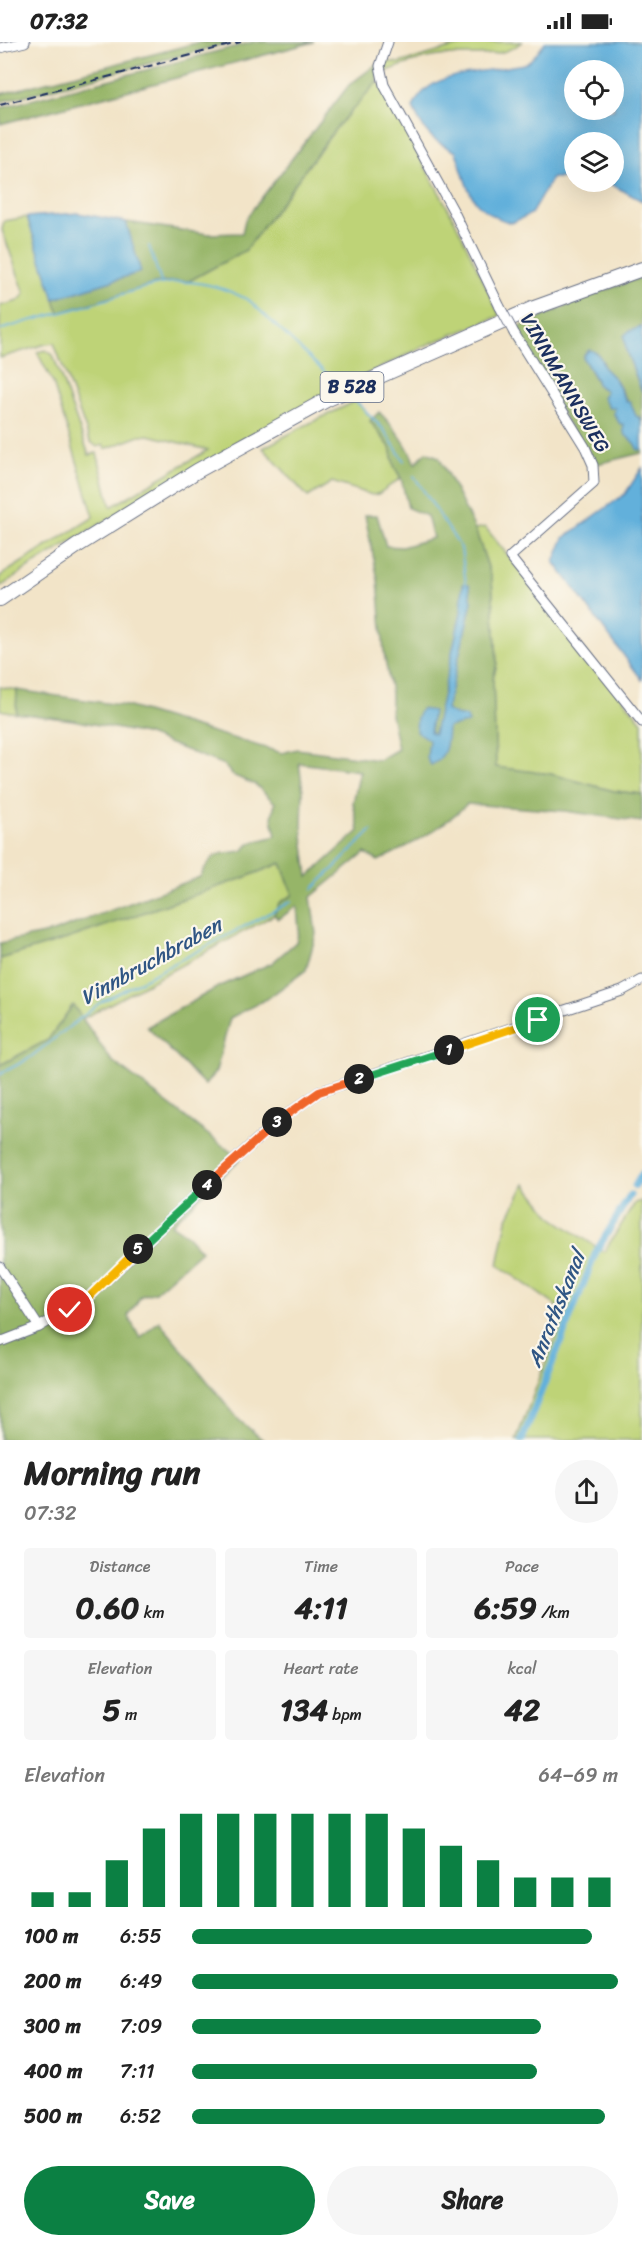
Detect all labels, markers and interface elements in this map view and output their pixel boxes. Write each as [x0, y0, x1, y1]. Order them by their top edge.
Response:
text: 07:32 [30, 2, 88, 41]
map controls [564, 60, 624, 192]
button: locate [564, 60, 624, 120]
button: layers [564, 132, 624, 192]
street label: VINNMANNSWEG [511, 306, 619, 460]
road number: B 528 [320, 372, 384, 402]
water label: Vinnbruchbraben [73, 905, 231, 1016]
pin [512, 994, 563, 1045]
icon: arrive [521, 1003, 554, 1036]
pin: 1 [434, 1035, 464, 1065]
text: 1 [446, 1035, 452, 1064]
pin: 2 [344, 1064, 374, 1094]
text: 2 [354, 1064, 364, 1093]
pin: 3 [262, 1107, 292, 1137]
text: 3 [273, 1107, 281, 1136]
pin: 4 [192, 1170, 222, 1200]
text: 4 [202, 1170, 212, 1199]
pin: 5 [123, 1234, 153, 1264]
text: 5 [133, 1234, 143, 1263]
water label: Anrathskanal [515, 1240, 599, 1374]
pin [44, 1284, 95, 1335]
icon: check [53, 1293, 86, 1326]
text: Morning run [24, 1444, 200, 1502]
button: share [555, 1460, 618, 1523]
text: 07:32 [24, 1496, 77, 1531]
text: Distance [90, 1552, 150, 1581]
text: Time [304, 1552, 338, 1581]
text: Pace [505, 1552, 539, 1581]
text: 0.60 [76, 1581, 140, 1635]
text: 4:11 [294, 1581, 348, 1635]
text: 6:59 [474, 1581, 537, 1635]
text: km [140, 1598, 164, 1627]
text: /km [537, 1598, 570, 1627]
text: Elevation [88, 1654, 152, 1683]
text: Heart rate [283, 1654, 359, 1683]
text: kcal [507, 1654, 537, 1683]
text: 5 [103, 1683, 121, 1737]
text: 134 [280, 1683, 328, 1737]
text: 42 [504, 1683, 540, 1737]
text: m [121, 1700, 137, 1729]
text: bpm [328, 1700, 362, 1729]
text: Elevation [24, 1758, 105, 1793]
text: 64–69 m [539, 1758, 618, 1793]
text: 100 m [24, 1919, 78, 1954]
text: 6:55 [120, 1919, 162, 1954]
text: 200 m [24, 1964, 81, 1999]
text: 6:49 [120, 1964, 162, 1999]
text: 300 m [24, 2009, 81, 2044]
text: 7:09 [120, 2009, 162, 2044]
text: 400 m [24, 2054, 82, 2089]
text: 7:11 [120, 2054, 155, 2089]
text: 500 m [24, 2099, 82, 2134]
text: 6:52 [120, 2099, 161, 2134]
button: Save [24, 2166, 315, 2235]
button: Share [327, 2166, 618, 2235]

